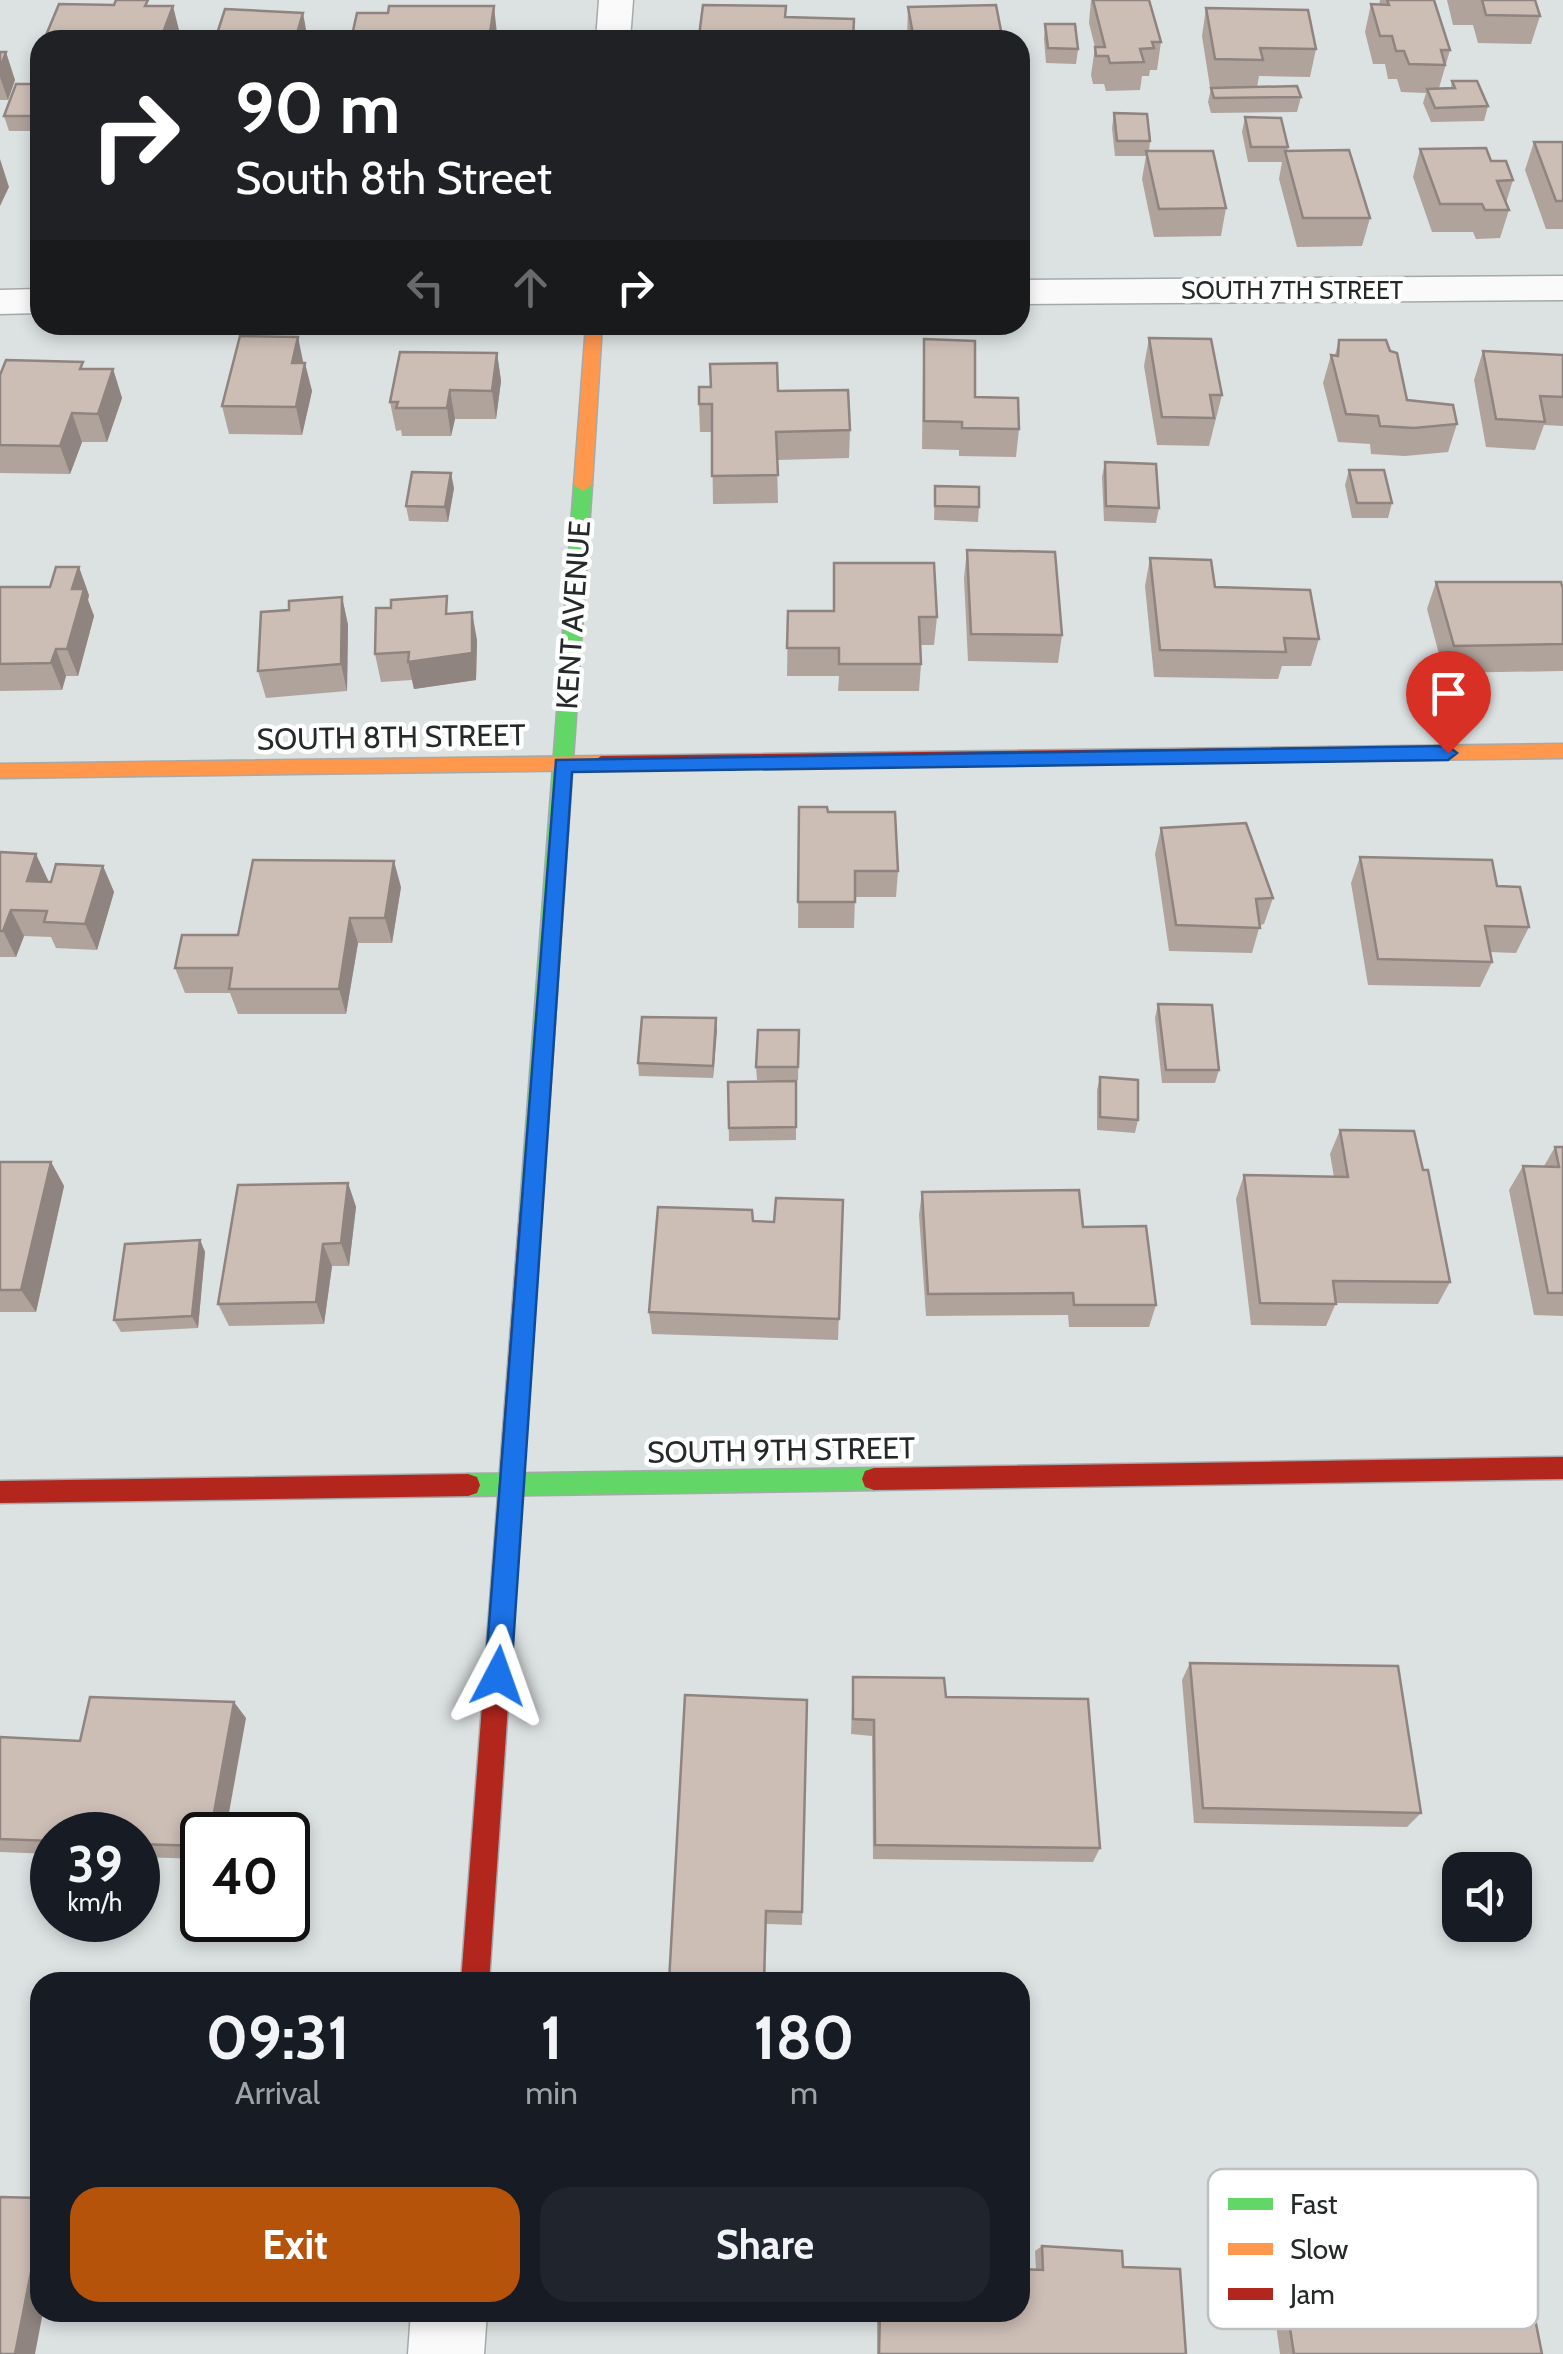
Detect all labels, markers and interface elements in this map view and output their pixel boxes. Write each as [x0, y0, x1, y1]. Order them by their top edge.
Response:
text: 90 m [235, 65, 400, 151]
icon: right [70, 70, 200, 200]
text: South 8th Street [235, 151, 552, 205]
icon: left [398, 260, 453, 315]
icon: ahead [503, 260, 558, 315]
icon: right [608, 260, 663, 315]
street label: SOUTH 7TH STREET [1181, 275, 1403, 305]
street label: KENT AVENUE [548, 520, 598, 710]
pin [1406, 651, 1491, 754]
icon: arrive [1421, 666, 1476, 721]
street label: SOUTH 8TH STREET [256, 716, 526, 758]
street label: SOUTH 9TH STREET [647, 1429, 915, 1471]
position arrow [446, 1624, 550, 1728]
speed limit sign: 40 [180, 1812, 310, 1942]
text: 39 [67, 1834, 123, 1895]
map controls [1442, 1852, 1532, 1942]
button: sound [1442, 1852, 1532, 1942]
text: km/h [68, 1887, 122, 1917]
text: 09:31 [206, 2001, 350, 2074]
text: 1 [540, 2001, 563, 2074]
text: 180 [754, 2001, 854, 2074]
text: Arrival [235, 2073, 320, 2112]
text: min [525, 2073, 578, 2112]
text: m [790, 2073, 818, 2112]
legend [1208, 2169, 1538, 2329]
button: Exit [70, 2187, 520, 2302]
button: Share [540, 2187, 990, 2302]
text: Fast [1290, 2187, 1338, 2221]
text: Slow [1290, 2232, 1348, 2266]
text: Jam [1289, 2277, 1335, 2311]

